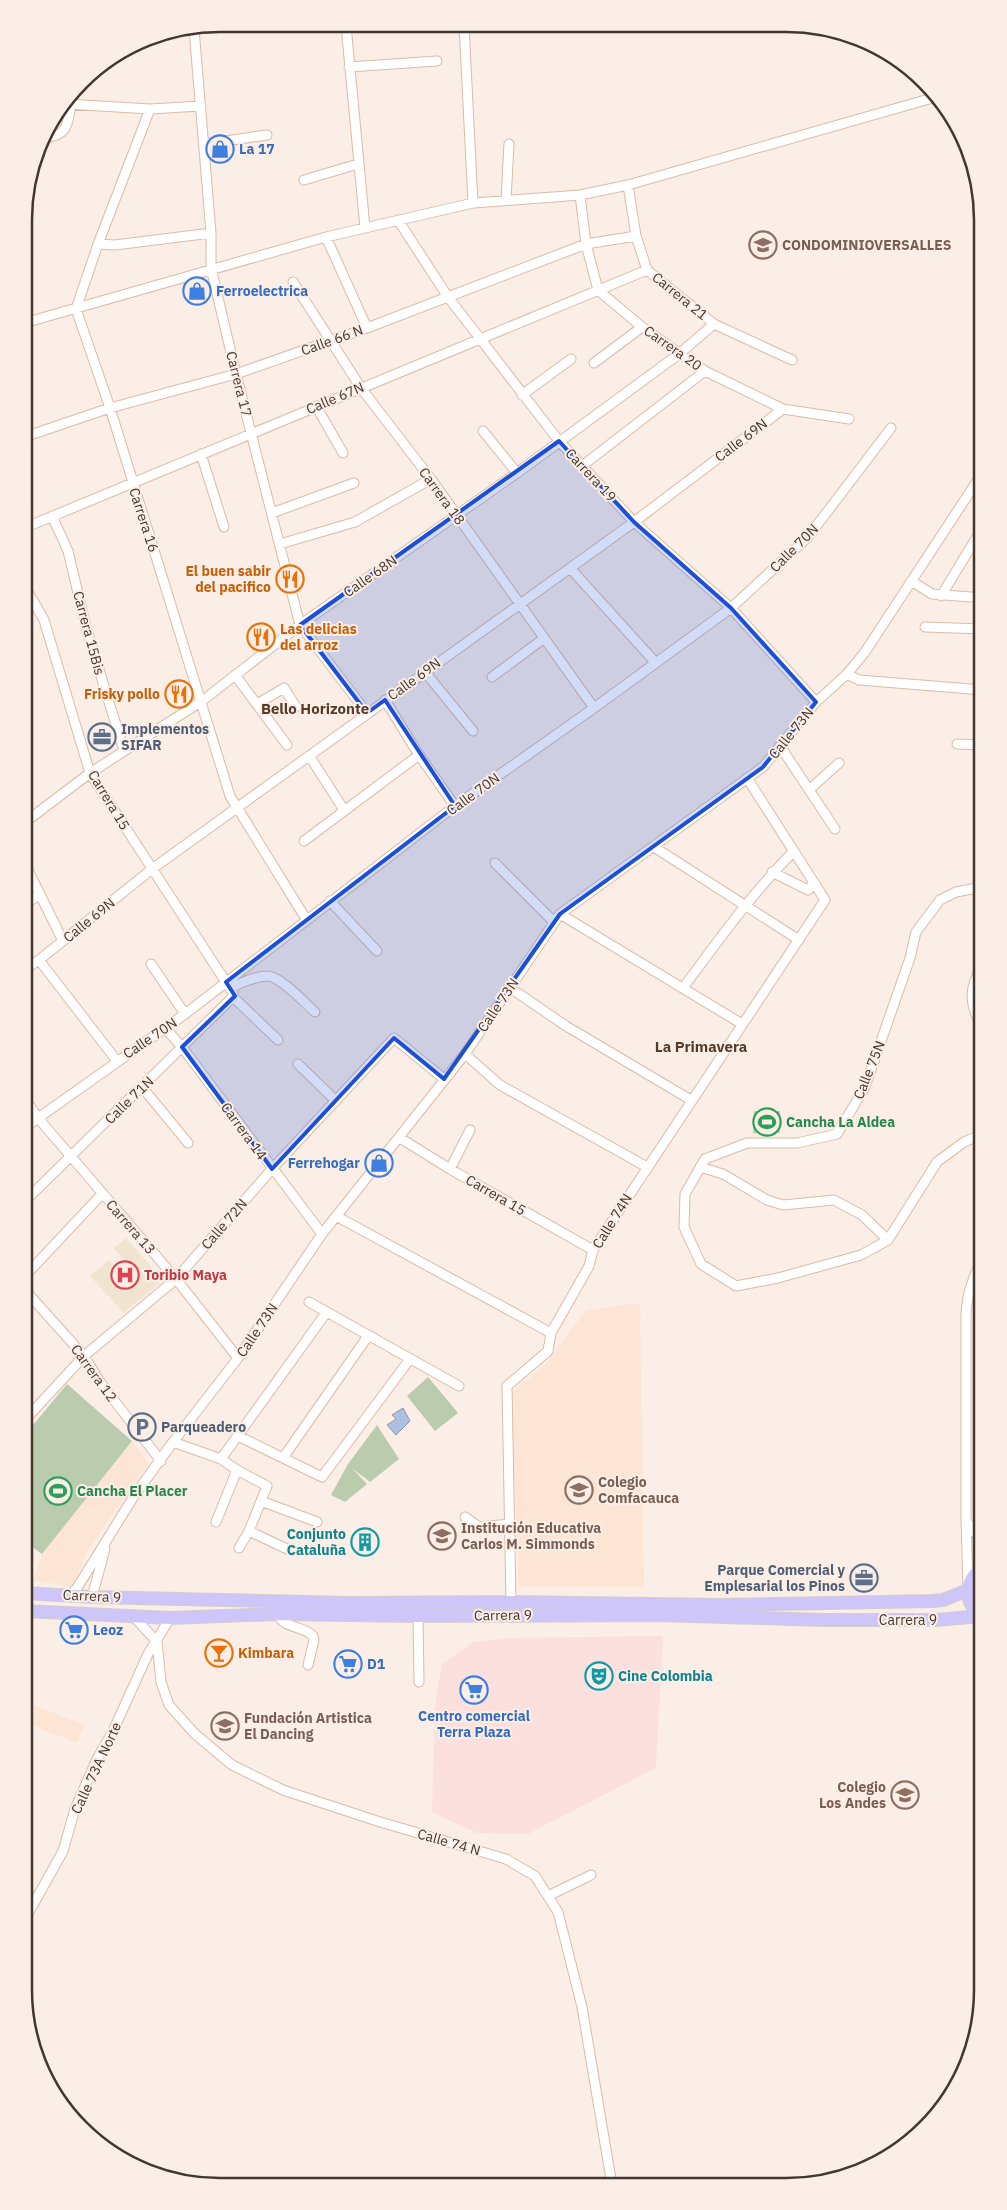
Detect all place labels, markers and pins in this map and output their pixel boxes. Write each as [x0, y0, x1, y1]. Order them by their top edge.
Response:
shop icon: La 17 [205, 134, 235, 164]
place label: La 17 [239, 140, 275, 158]
school or university icon: CONDOMINIOVERSALLES [748, 230, 778, 260]
place label: CONDOMINIOVERSALLES [782, 236, 952, 254]
shop icon: Ferroelectrica [182, 276, 212, 306]
place label: Ferroelectrica [216, 282, 308, 300]
place label: El buen sabir del pacifico [185, 562, 271, 596]
restaurant icon: El buen sabir del pacifico [275, 564, 305, 594]
place label: Las delicias del arroz [280, 620, 357, 654]
restaurant icon: Las delicias del arroz [246, 622, 276, 652]
restaurant icon: Frisky pollo [164, 679, 194, 709]
place label: Frisky pollo [84, 685, 160, 703]
place label: Implementos SIFAR [121, 720, 209, 754]
office icon: Implementos SIFAR [87, 722, 117, 752]
sports icon: Cancha La Aldea [752, 1107, 782, 1137]
place label: Cancha La Aldea [786, 1113, 895, 1131]
shop icon: Ferrehogar [364, 1148, 394, 1178]
place label: Ferrehogar [288, 1154, 360, 1172]
hospital icon: Toribio Maya [110, 1260, 140, 1290]
place label: Toribio Maya [144, 1266, 227, 1284]
parking icon: Parqueadero [127, 1412, 157, 1442]
place label: Parqueadero [161, 1418, 246, 1436]
place label: Colegio Comfacauca [598, 1473, 679, 1507]
school or university icon: Colegio Comfacauca [564, 1475, 594, 1505]
sports icon: Cancha El Placer [43, 1476, 73, 1506]
place label: Cancha El Placer [77, 1482, 188, 1500]
place label: Institución Educativa Carlos M. Simmonds [461, 1519, 601, 1553]
school or university icon: Institución Educativa Carlos M. Simmonds [427, 1521, 457, 1551]
place label: Conjunto Cataluña [287, 1525, 346, 1559]
building icon: Conjunto Cataluña [350, 1527, 380, 1557]
place label: Parque Comercial y Emplesarial los Pinos [704, 1561, 846, 1595]
office icon: Parque Comercial y Emplesarial los Pinos [849, 1563, 879, 1593]
supermarket icon: Leoz [59, 1615, 89, 1645]
place label: Leoz [93, 1621, 123, 1639]
bar icon: Kimbara [204, 1638, 234, 1668]
place label: Kimbara [238, 1644, 294, 1662]
supermarket icon: D1 [333, 1649, 363, 1679]
place label: D1 [367, 1655, 386, 1673]
theatre icon: Cine Colombia [584, 1661, 614, 1691]
place label: Cine Colombia [618, 1667, 713, 1685]
supermarket icon: Centro comercial Terra Plaza [459, 1675, 489, 1705]
place label: Centro comercial Terra Plaza [418, 1707, 530, 1741]
place label: Fundación Artistica El Dancing [244, 1709, 372, 1743]
school or university icon: Fundación Artistica El Dancing [210, 1711, 240, 1741]
place label: Colegio Los Andes [819, 1778, 886, 1812]
school or university icon: Colegio Los Andes [890, 1780, 920, 1810]

